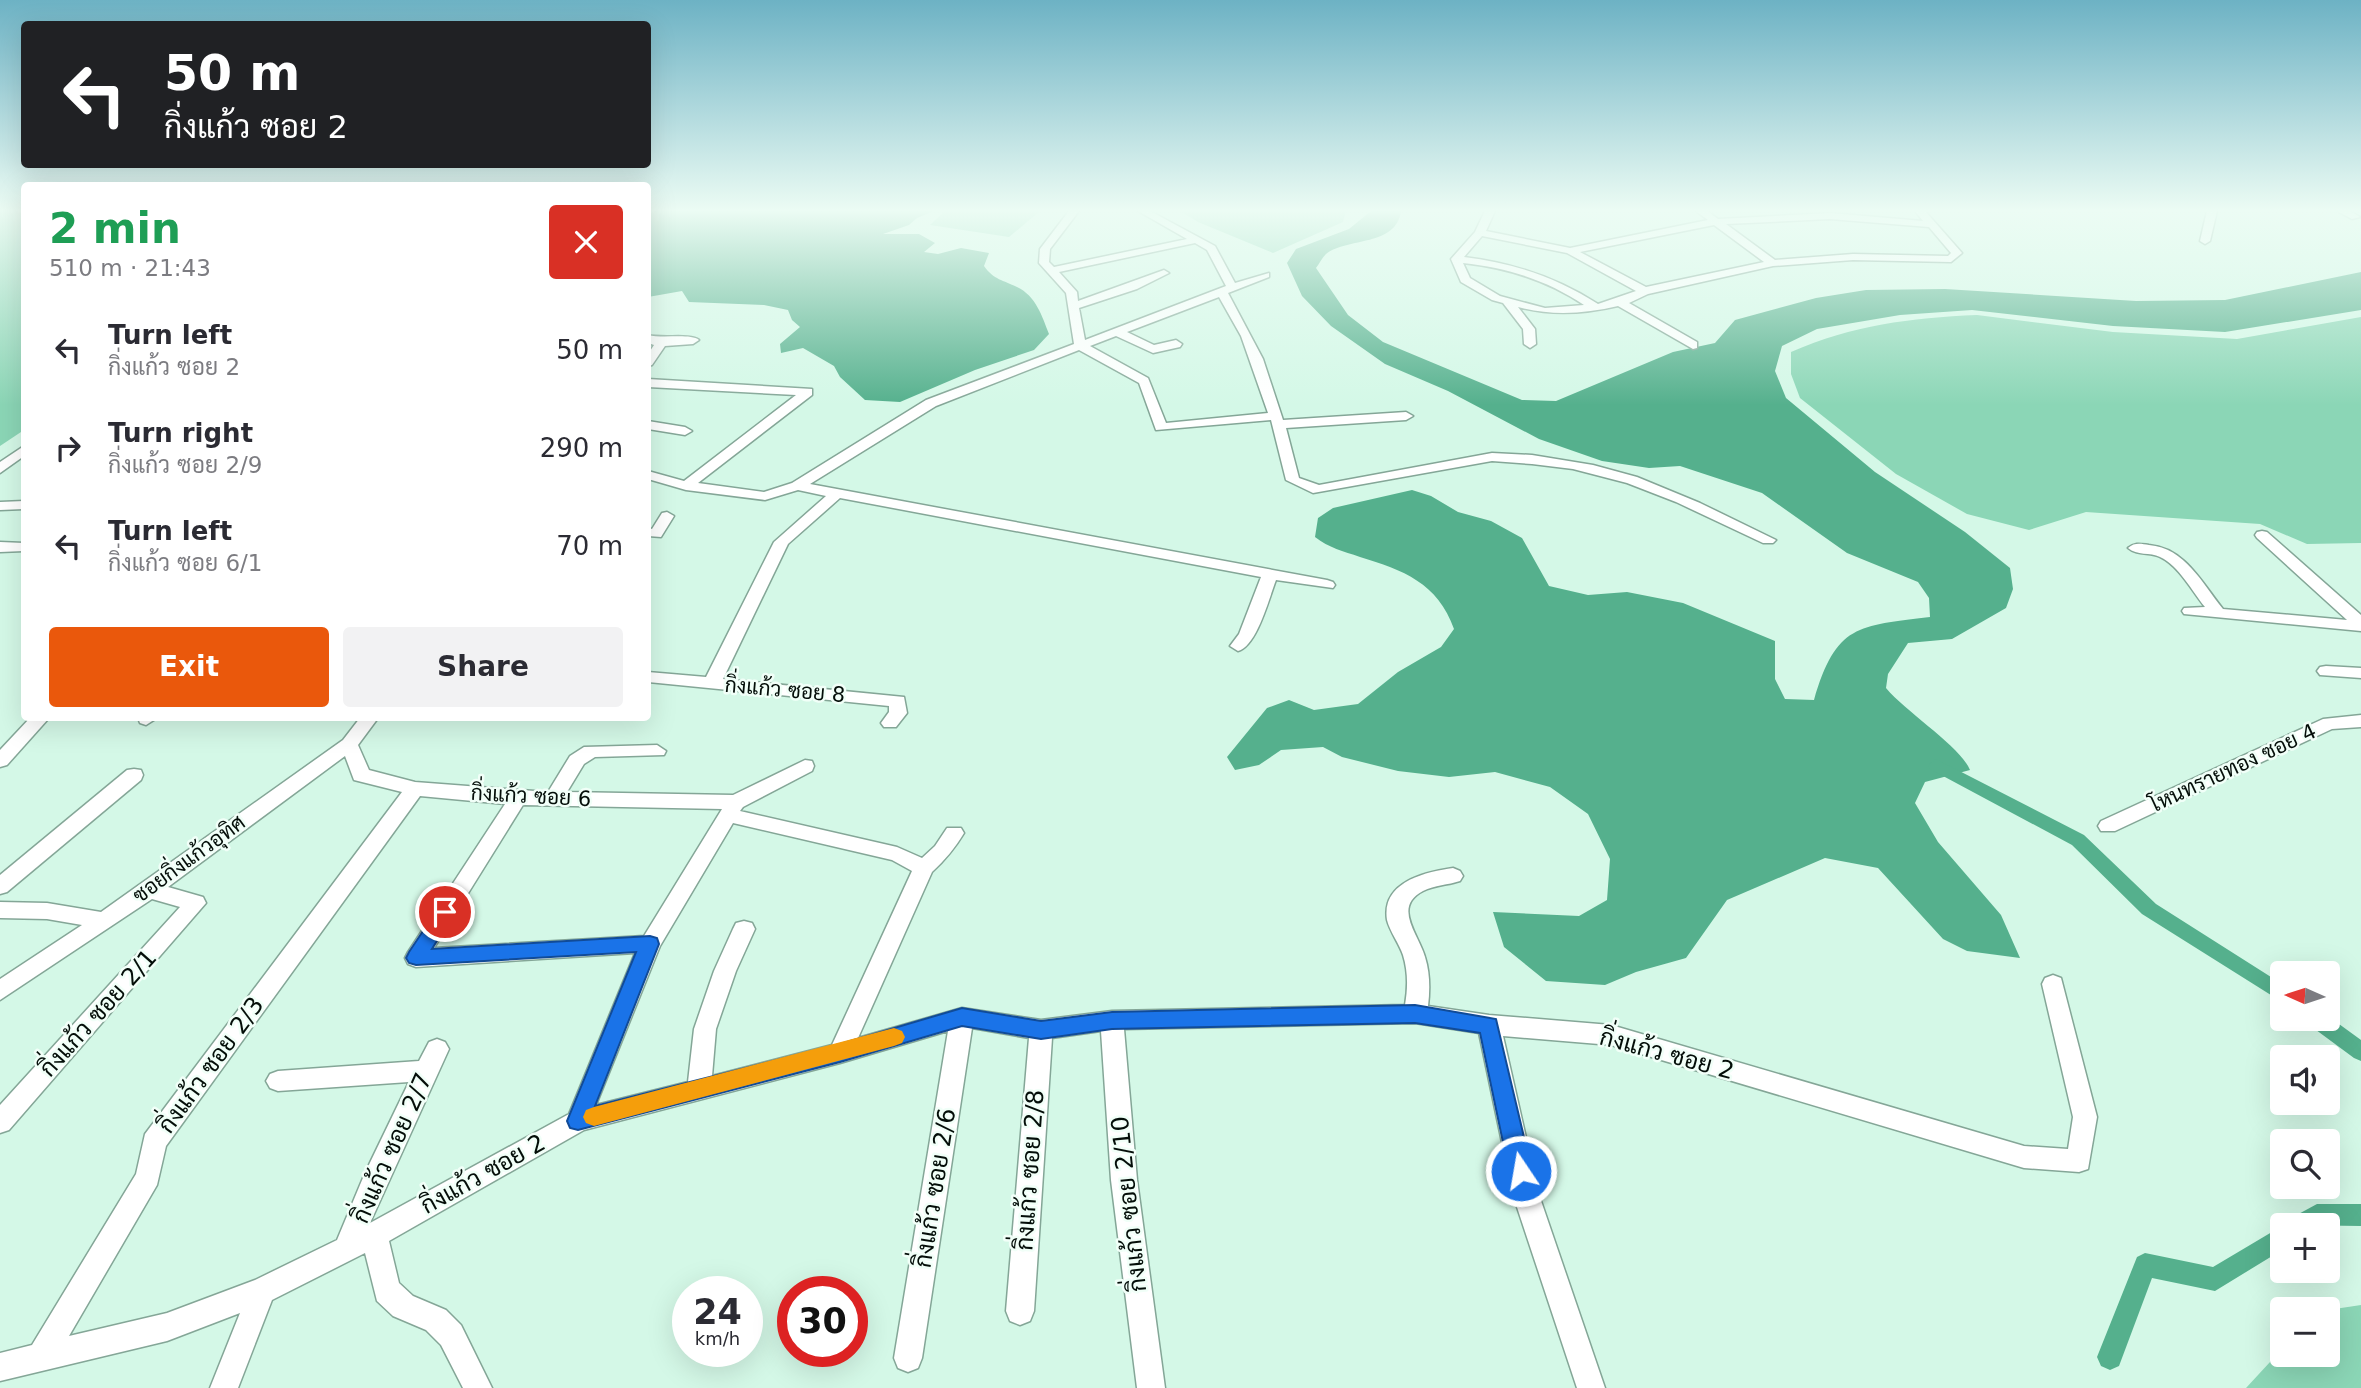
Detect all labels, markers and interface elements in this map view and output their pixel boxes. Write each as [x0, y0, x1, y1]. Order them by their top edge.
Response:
text: 50 m [164, 45, 300, 102]
icon: left [49, 49, 140, 140]
text: กิ่งแก้ว ซอย 2 [164, 108, 348, 146]
text: 2 min [49, 204, 181, 253]
button: close [549, 205, 623, 279]
text: 510 m · 21:43 [49, 255, 211, 281]
text: Turn left [108, 320, 232, 350]
icon: left [49, 331, 87, 369]
text: 50 m [556, 335, 623, 365]
text: กิ่งแก้ว ซอย 2 [108, 354, 240, 380]
text: Turn right [108, 418, 253, 448]
icon: right [49, 429, 87, 467]
text: 290 m [540, 433, 623, 463]
text: กิ่งแก้ว ซอย 2/9 [108, 452, 263, 478]
text: Turn left [108, 516, 232, 546]
icon: left [49, 527, 87, 565]
text: 70 m [556, 531, 623, 561]
text: กิ่งแก้ว ซอย 6/1 [108, 550, 263, 576]
button: Exit [49, 627, 329, 707]
button: Share [343, 627, 623, 707]
street label: กิ่งแก้ว ซอย 8 [724, 666, 847, 707]
street label: โหนทรายทอง ซอย 4 [2145, 718, 2320, 817]
street label: กิ่งแก้ว ซอย 6 [470, 774, 592, 811]
street label: ซอยกิ่งแก้วอุทิศ [124, 805, 251, 909]
pin [415, 882, 475, 942]
icon: arrive [426, 893, 464, 931]
street label: กิ่งแก้ว ซอย 2/1 [29, 940, 162, 1082]
north arrow [2270, 961, 2340, 1031]
map controls [2270, 961, 2340, 1367]
street label: กิ่งแก้ว ซอย 2/3 [148, 988, 270, 1138]
street label: กิ่งแก้ว ซอย 2 [1597, 1017, 1739, 1085]
button: sound [2270, 1045, 2340, 1115]
street label: กิ่งแก้ว ซอย 2/7 [341, 1066, 438, 1227]
street label: กิ่งแก้ว ซอย 2/8 [1005, 1088, 1050, 1251]
street label: กิ่งแก้ว ซอย 2/6 [903, 1105, 961, 1270]
street label: กิ่งแก้ว ซอย 2/10 [1100, 1115, 1152, 1294]
street label: กิ่งแก้ว ซอย 2 [413, 1123, 550, 1220]
button: search [2270, 1129, 2340, 1199]
position arrow [1484, 1134, 1558, 1208]
button: + [2270, 1213, 2340, 1283]
speed limit sign: 30 [777, 1276, 868, 1367]
text: 24 [693, 1292, 742, 1332]
button: − [2270, 1297, 2340, 1367]
text: km/h [695, 1328, 740, 1349]

